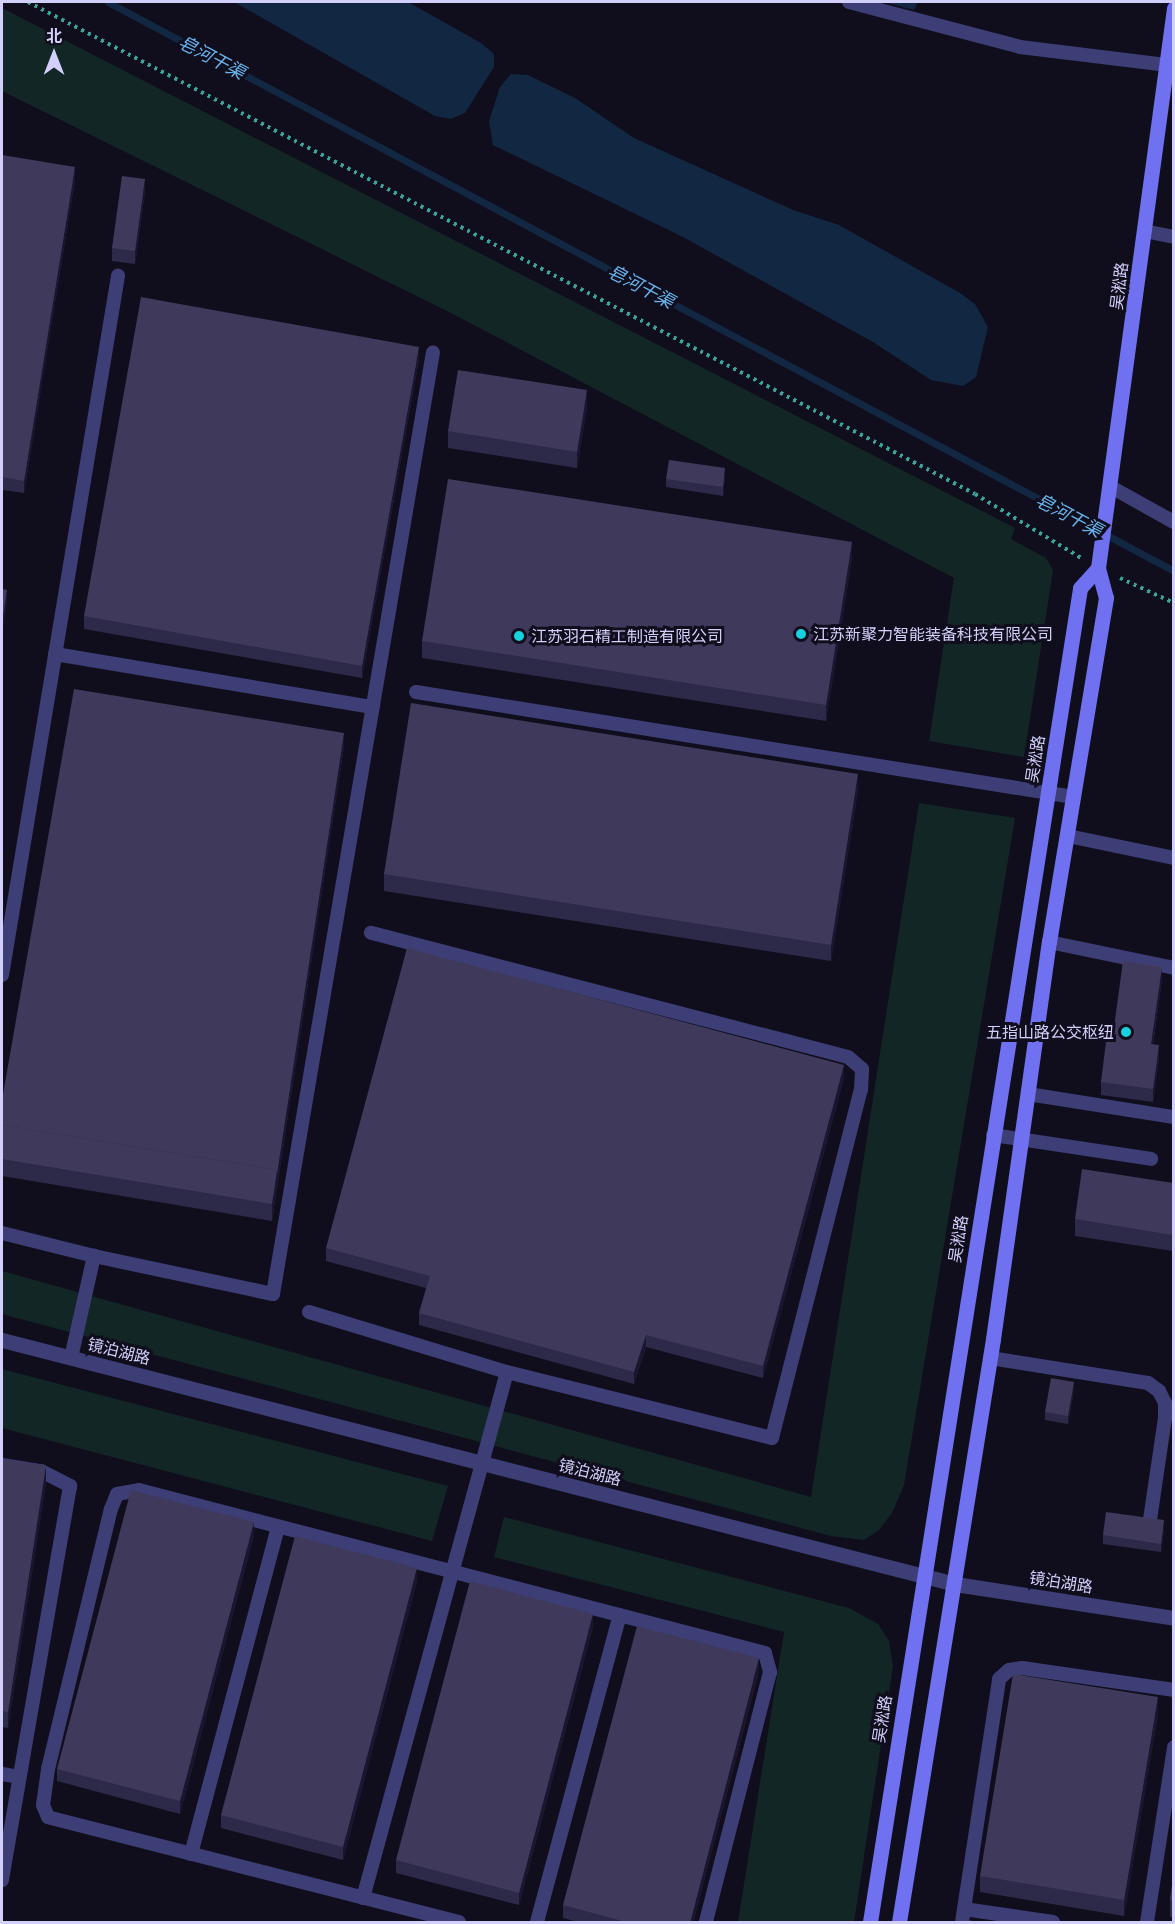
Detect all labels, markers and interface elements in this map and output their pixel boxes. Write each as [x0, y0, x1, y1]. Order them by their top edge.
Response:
north arrow [24, 24, 84, 84]
text: 北 [46, 25, 62, 47]
water label: 皂河干渠 [175, 31, 249, 83]
water label: 皂河干渠 [604, 260, 678, 312]
street label: 吴淞路 [1107, 261, 1131, 311]
water label: 皂河干渠 [1032, 489, 1106, 541]
place label: 江苏新聚力智能装备科技有限公司 [813, 624, 1053, 644]
place label: 江苏羽石精工制造有限公司 [531, 626, 723, 646]
marker: 江苏新聚力智能装备科技有限公司 [794, 627, 808, 641]
marker: 江苏羽石精工制造有限公司 [512, 629, 526, 643]
street label: 吴淞路 [1022, 734, 1048, 784]
place label: 五指山路公交枢纽 [986, 1022, 1114, 1042]
marker: 五指山路公交枢纽 [1119, 1025, 1133, 1039]
street label: 吴淞路 [945, 1214, 971, 1264]
street label: 镜泊湖路 [86, 1334, 152, 1368]
street label: 镜泊湖路 [557, 1455, 623, 1489]
street label: 镜泊湖路 [1028, 1568, 1094, 1596]
street label: 吴淞路 [869, 1694, 895, 1744]

